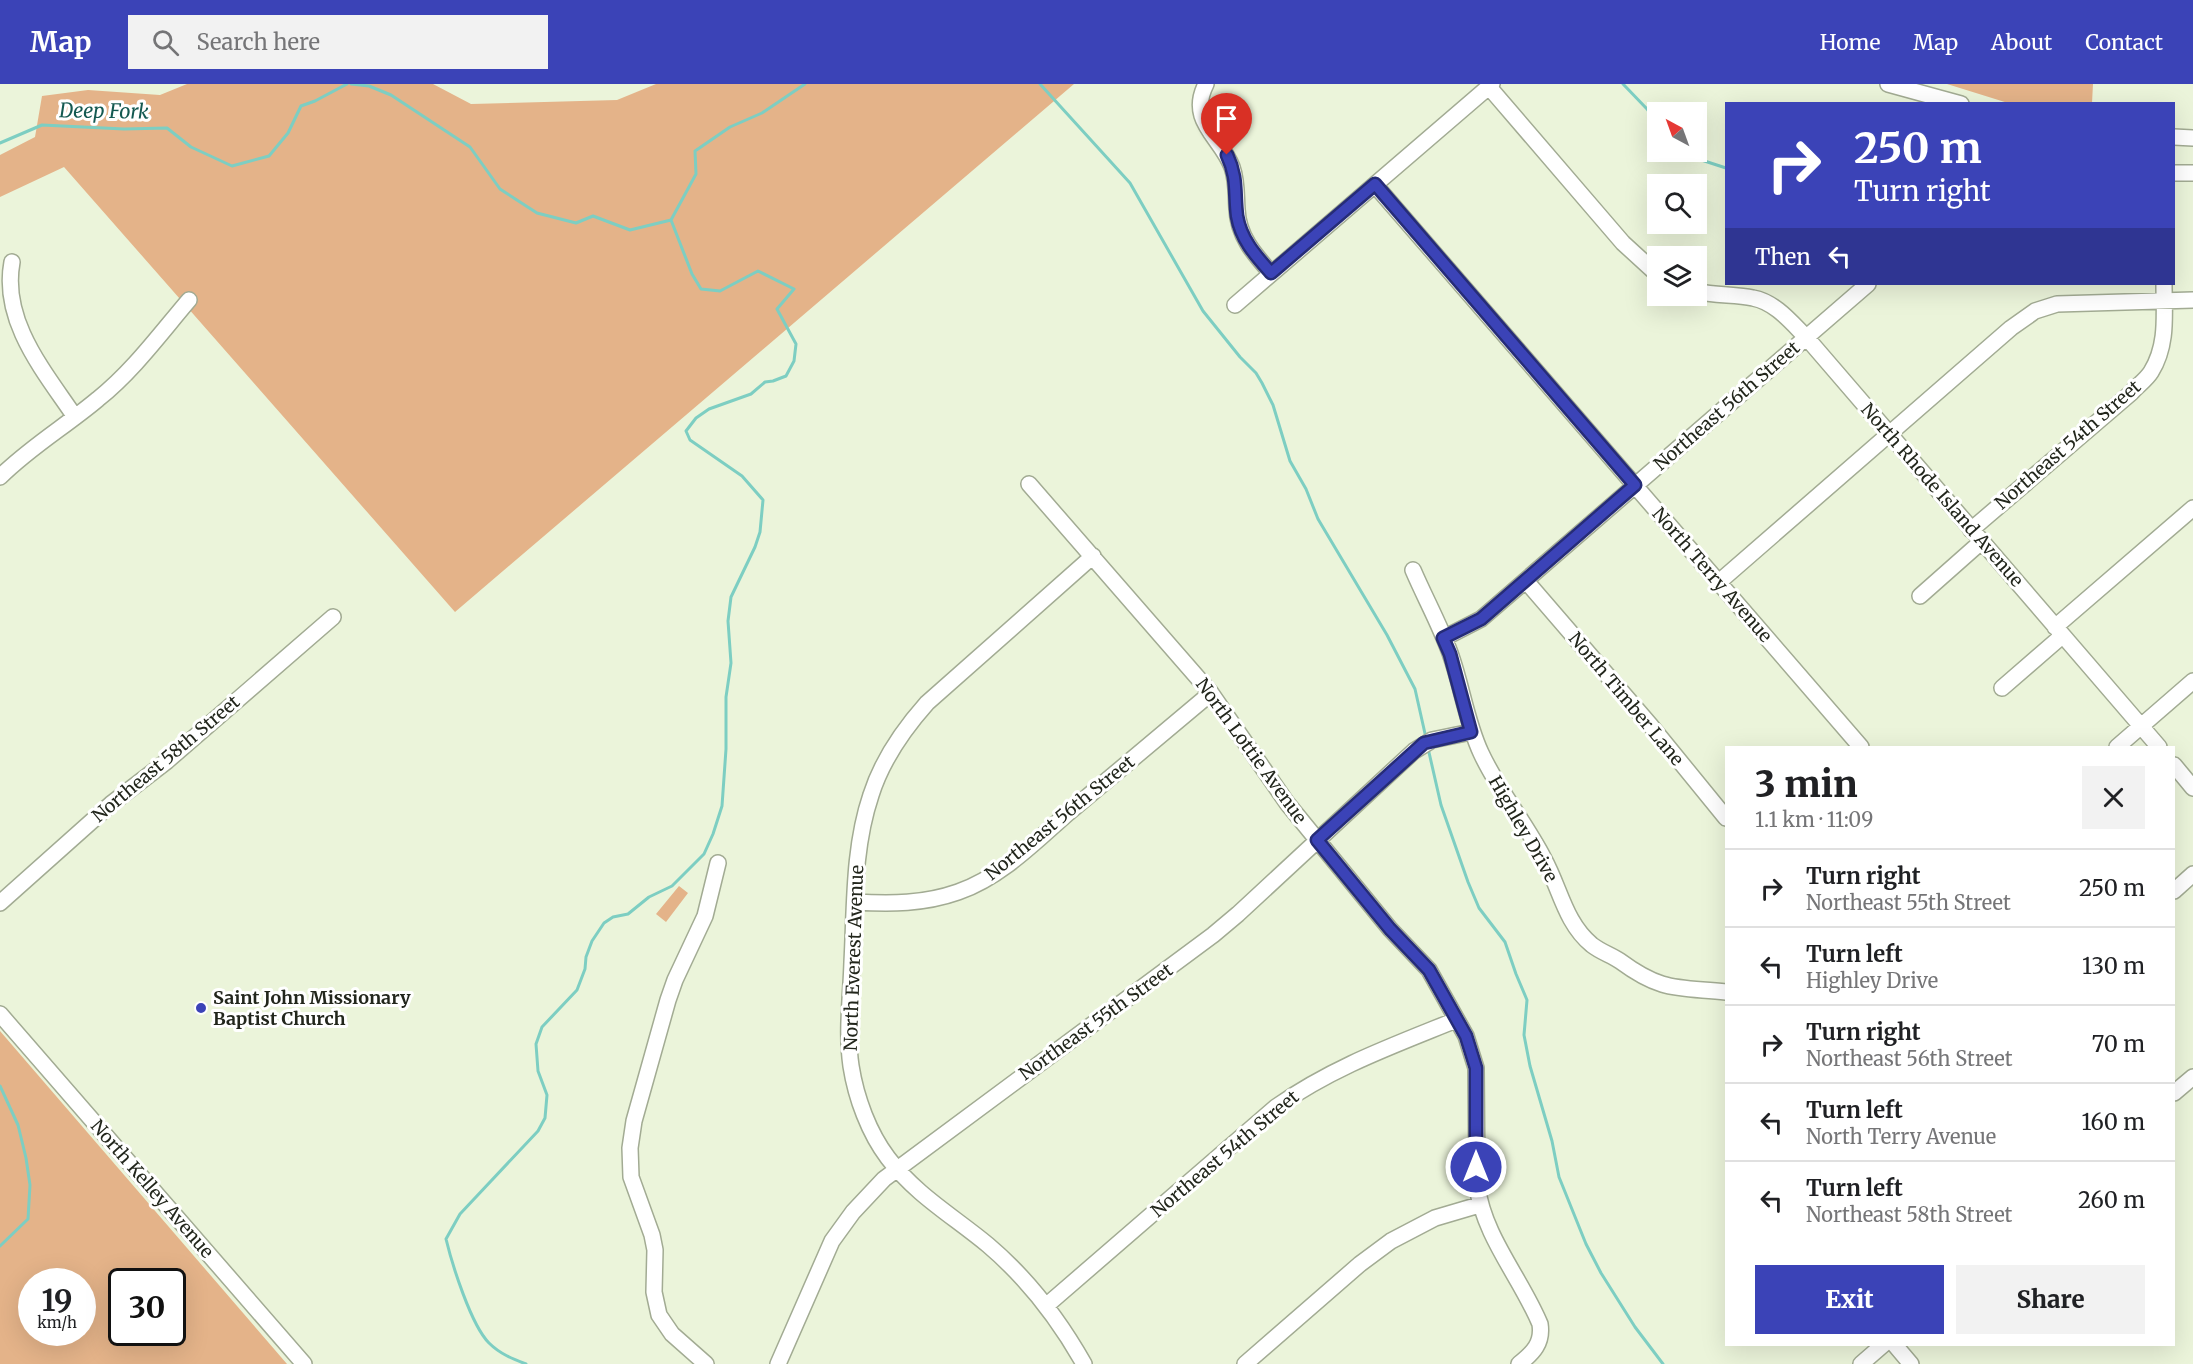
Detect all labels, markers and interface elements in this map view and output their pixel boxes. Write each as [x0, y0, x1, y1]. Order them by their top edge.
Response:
search box [128, 15, 548, 69]
text: Map [30, 24, 92, 60]
icon: search [149, 26, 182, 59]
text: Search here [197, 28, 320, 56]
text: Home [1820, 29, 1880, 56]
text: Map [1913, 29, 1958, 56]
text: About [1991, 29, 2052, 56]
text: Contact [2085, 29, 2163, 56]
pin [1201, 93, 1252, 155]
water label: Deep Fork [58, 97, 149, 124]
icon: arrive [1210, 102, 1243, 135]
north arrow [1647, 102, 1707, 162]
map controls [1647, 102, 1707, 306]
text: 250 m [1854, 122, 1982, 174]
icon: right [1755, 126, 1833, 204]
button: search [1647, 174, 1707, 234]
text: Turn right [1854, 174, 1991, 208]
icon: left [1823, 240, 1856, 273]
text: Then [1755, 243, 1811, 271]
button: layers [1647, 246, 1707, 306]
street label: Northeast 56th Street [1649, 336, 1804, 475]
street label: Northeast 54th Street [1990, 375, 2145, 514]
street label: North Rhode Island Avenue [1856, 398, 2028, 591]
street label: North Terry Avenue [1648, 503, 1777, 647]
street label: North Timber Lane [1564, 627, 1689, 770]
street label: North Lottie Avenue [1191, 673, 1312, 828]
street label: Northeast 58th Street [87, 690, 244, 827]
street label: Northeast 56th Street [980, 750, 1139, 885]
text: 3 min [1755, 762, 1858, 807]
button: close [2082, 766, 2145, 829]
street label: Highley Drive [1484, 771, 1563, 886]
text: 1.1 km · 11:09 [1755, 807, 1873, 832]
text: Turn right [1806, 862, 1920, 890]
street label: North Everest Avenue [839, 864, 868, 1051]
icon: right [1755, 872, 1788, 905]
text: 250 m [2079, 874, 2145, 902]
text: Northeast 55th Street [1806, 890, 2011, 915]
text: Turn left [1806, 940, 1903, 968]
icon: left [1755, 950, 1788, 983]
text: 130 m [2082, 952, 2145, 980]
street label: Northeast 55th Street [1014, 958, 1177, 1085]
text: Highley Drive [1806, 968, 1938, 993]
place label: Saint John Missionary Baptist Church [213, 986, 411, 1030]
marker: Saint John Missionary Baptist Church [194, 1001, 208, 1015]
text: Turn right [1806, 1018, 1920, 1046]
icon: right [1755, 1028, 1788, 1061]
text: 70 m [2092, 1030, 2145, 1058]
text: Northeast 56th Street [1806, 1046, 2012, 1071]
street label: Northeast 54th Street [1146, 1085, 1303, 1222]
text: Turn left [1806, 1096, 1903, 1124]
icon: left [1755, 1106, 1788, 1139]
text: 160 m [2081, 1108, 2145, 1136]
street label: North Kelley Avenue [86, 1115, 219, 1263]
text: North Terry Avenue [1806, 1124, 1996, 1149]
position arrow [1444, 1135, 1508, 1199]
text: Turn left [1806, 1174, 1903, 1202]
icon: left [1755, 1184, 1788, 1217]
text: 260 m [2078, 1186, 2145, 1214]
text: Northeast 58th Street [1806, 1202, 2012, 1227]
button: Exit [1755, 1265, 1944, 1334]
button: Share [1956, 1265, 2145, 1334]
speed limit sign: 30 [108, 1268, 186, 1346]
text: 19 [41, 1281, 73, 1319]
text: km/h [37, 1313, 77, 1332]

